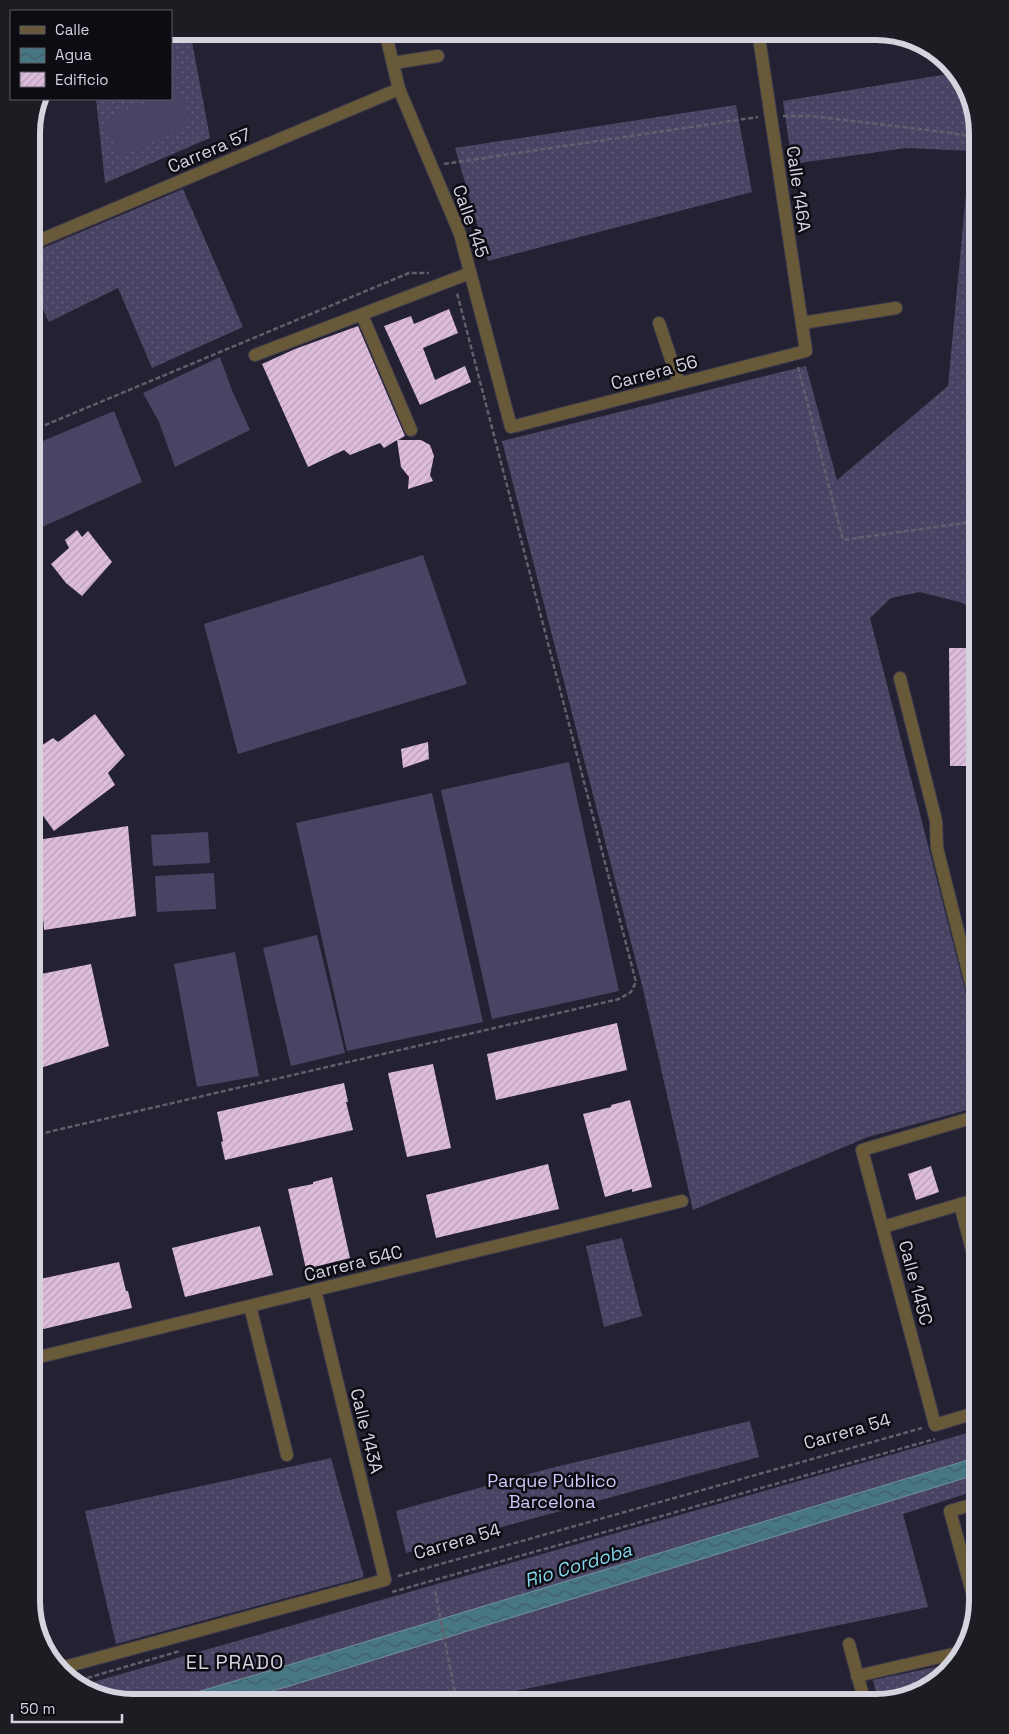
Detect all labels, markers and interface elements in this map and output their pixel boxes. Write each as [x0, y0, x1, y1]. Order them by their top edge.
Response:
legend [10, 10, 172, 100]
text: Calle [55, 20, 90, 39]
text: Agua [55, 45, 92, 64]
text: Edificio [55, 70, 109, 89]
street label: Carrera 57 [164, 122, 254, 178]
street label: Calle 146A [782, 144, 816, 234]
street label: Calle 145 [448, 182, 494, 260]
street label: Carrera 56 [608, 349, 700, 395]
street label: Calle 145C [894, 1238, 938, 1328]
street label: Carrera 54C [301, 1240, 405, 1286]
street label: Calle 143A [345, 1386, 389, 1476]
street label: Carrera 54 [801, 1408, 893, 1454]
park label: Parque Público Barcelona [487, 1469, 617, 1513]
street label: Carrera 54 [411, 1518, 503, 1564]
water label: Rio Cordoba [521, 1537, 635, 1593]
district label: EL PRADO [186, 1649, 284, 1675]
scale bar [12, 1692, 122, 1724]
text: 50 m [20, 1699, 55, 1718]

